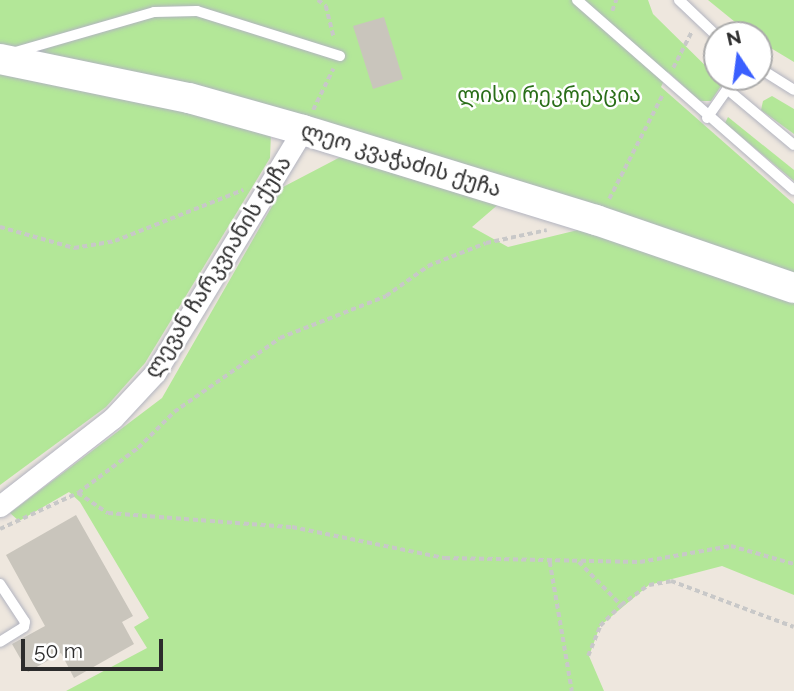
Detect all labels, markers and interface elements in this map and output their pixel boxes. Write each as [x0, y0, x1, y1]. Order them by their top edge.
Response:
north arrow [703, 21, 773, 91]
text: N [724, 25, 743, 50]
park label: ლისი რეკრეაცია [457, 82, 641, 108]
street label: ლეო კვაჭაძის ქუჩა [298, 118, 504, 202]
street label: ლევან ჩარკვიანის ქუჩა [139, 152, 297, 382]
scale bar [24, 624, 166, 668]
text: 50 m [34, 638, 83, 663]

